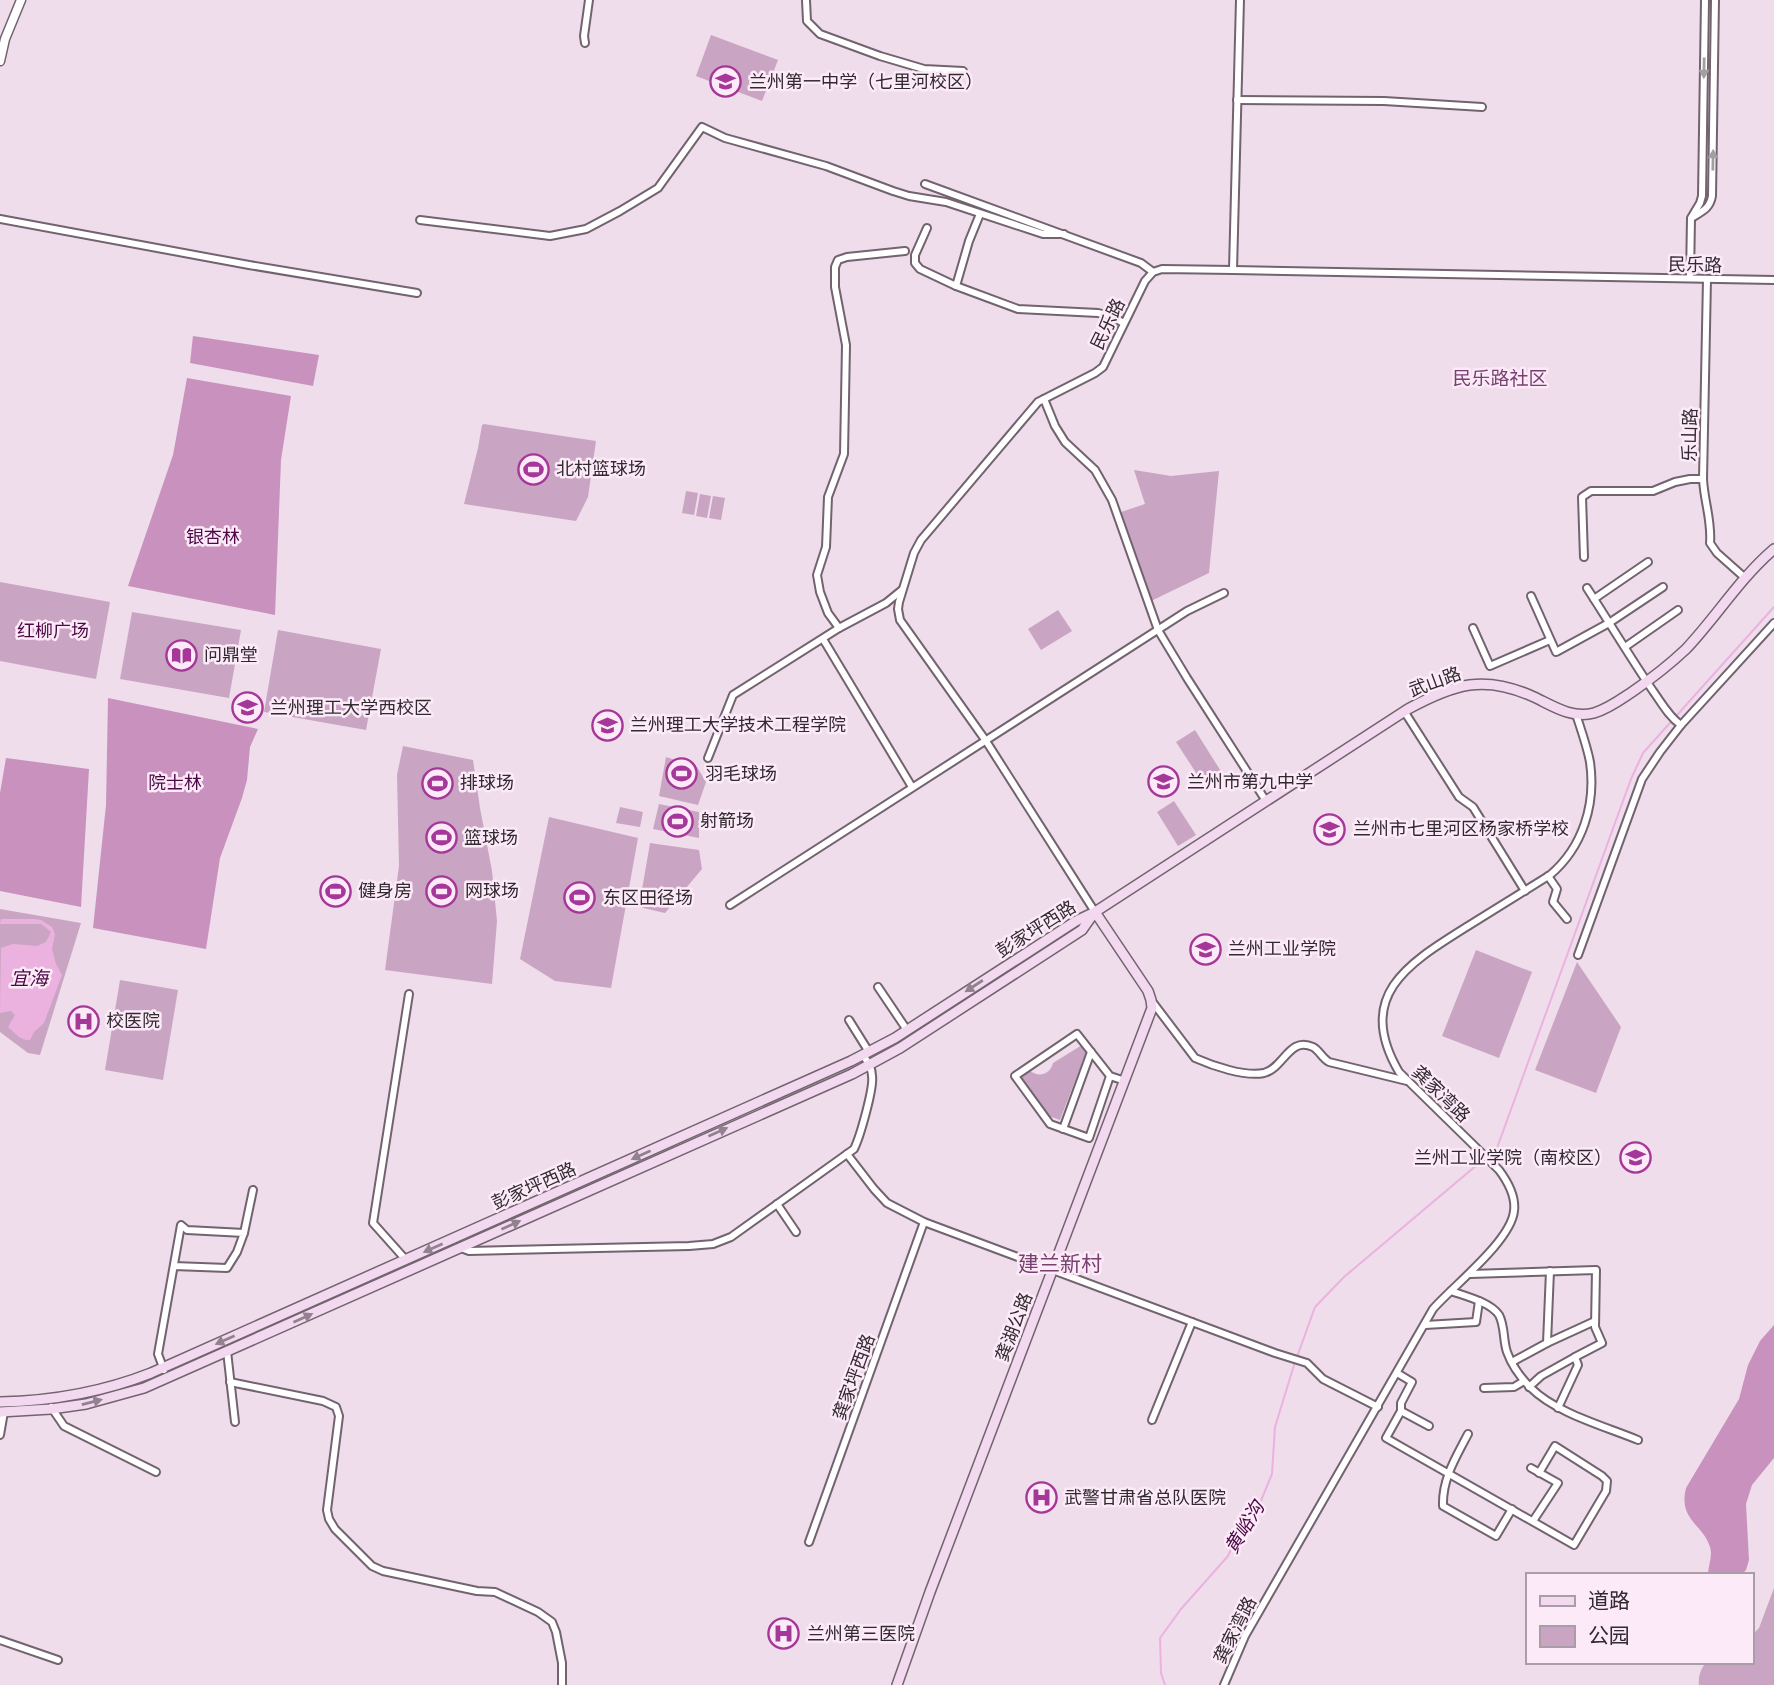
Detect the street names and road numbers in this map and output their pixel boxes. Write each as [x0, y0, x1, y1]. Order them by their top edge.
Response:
street label: 民乐路 [1668, 254, 1722, 275]
street label: 民乐路 [1086, 295, 1129, 353]
street label: 乐山路 [1679, 408, 1700, 462]
street label: 武山路 [1406, 662, 1464, 701]
street label: 彭家坪西路 [992, 896, 1079, 961]
street label: 龚家湾路 [1408, 1061, 1475, 1126]
street label: 彭家坪西路 [488, 1158, 579, 1213]
street label: 龚湖公路 [991, 1289, 1036, 1364]
street label: 龚家坪西路 [828, 1331, 879, 1423]
street label: 龚家湾路 [1209, 1593, 1260, 1667]

